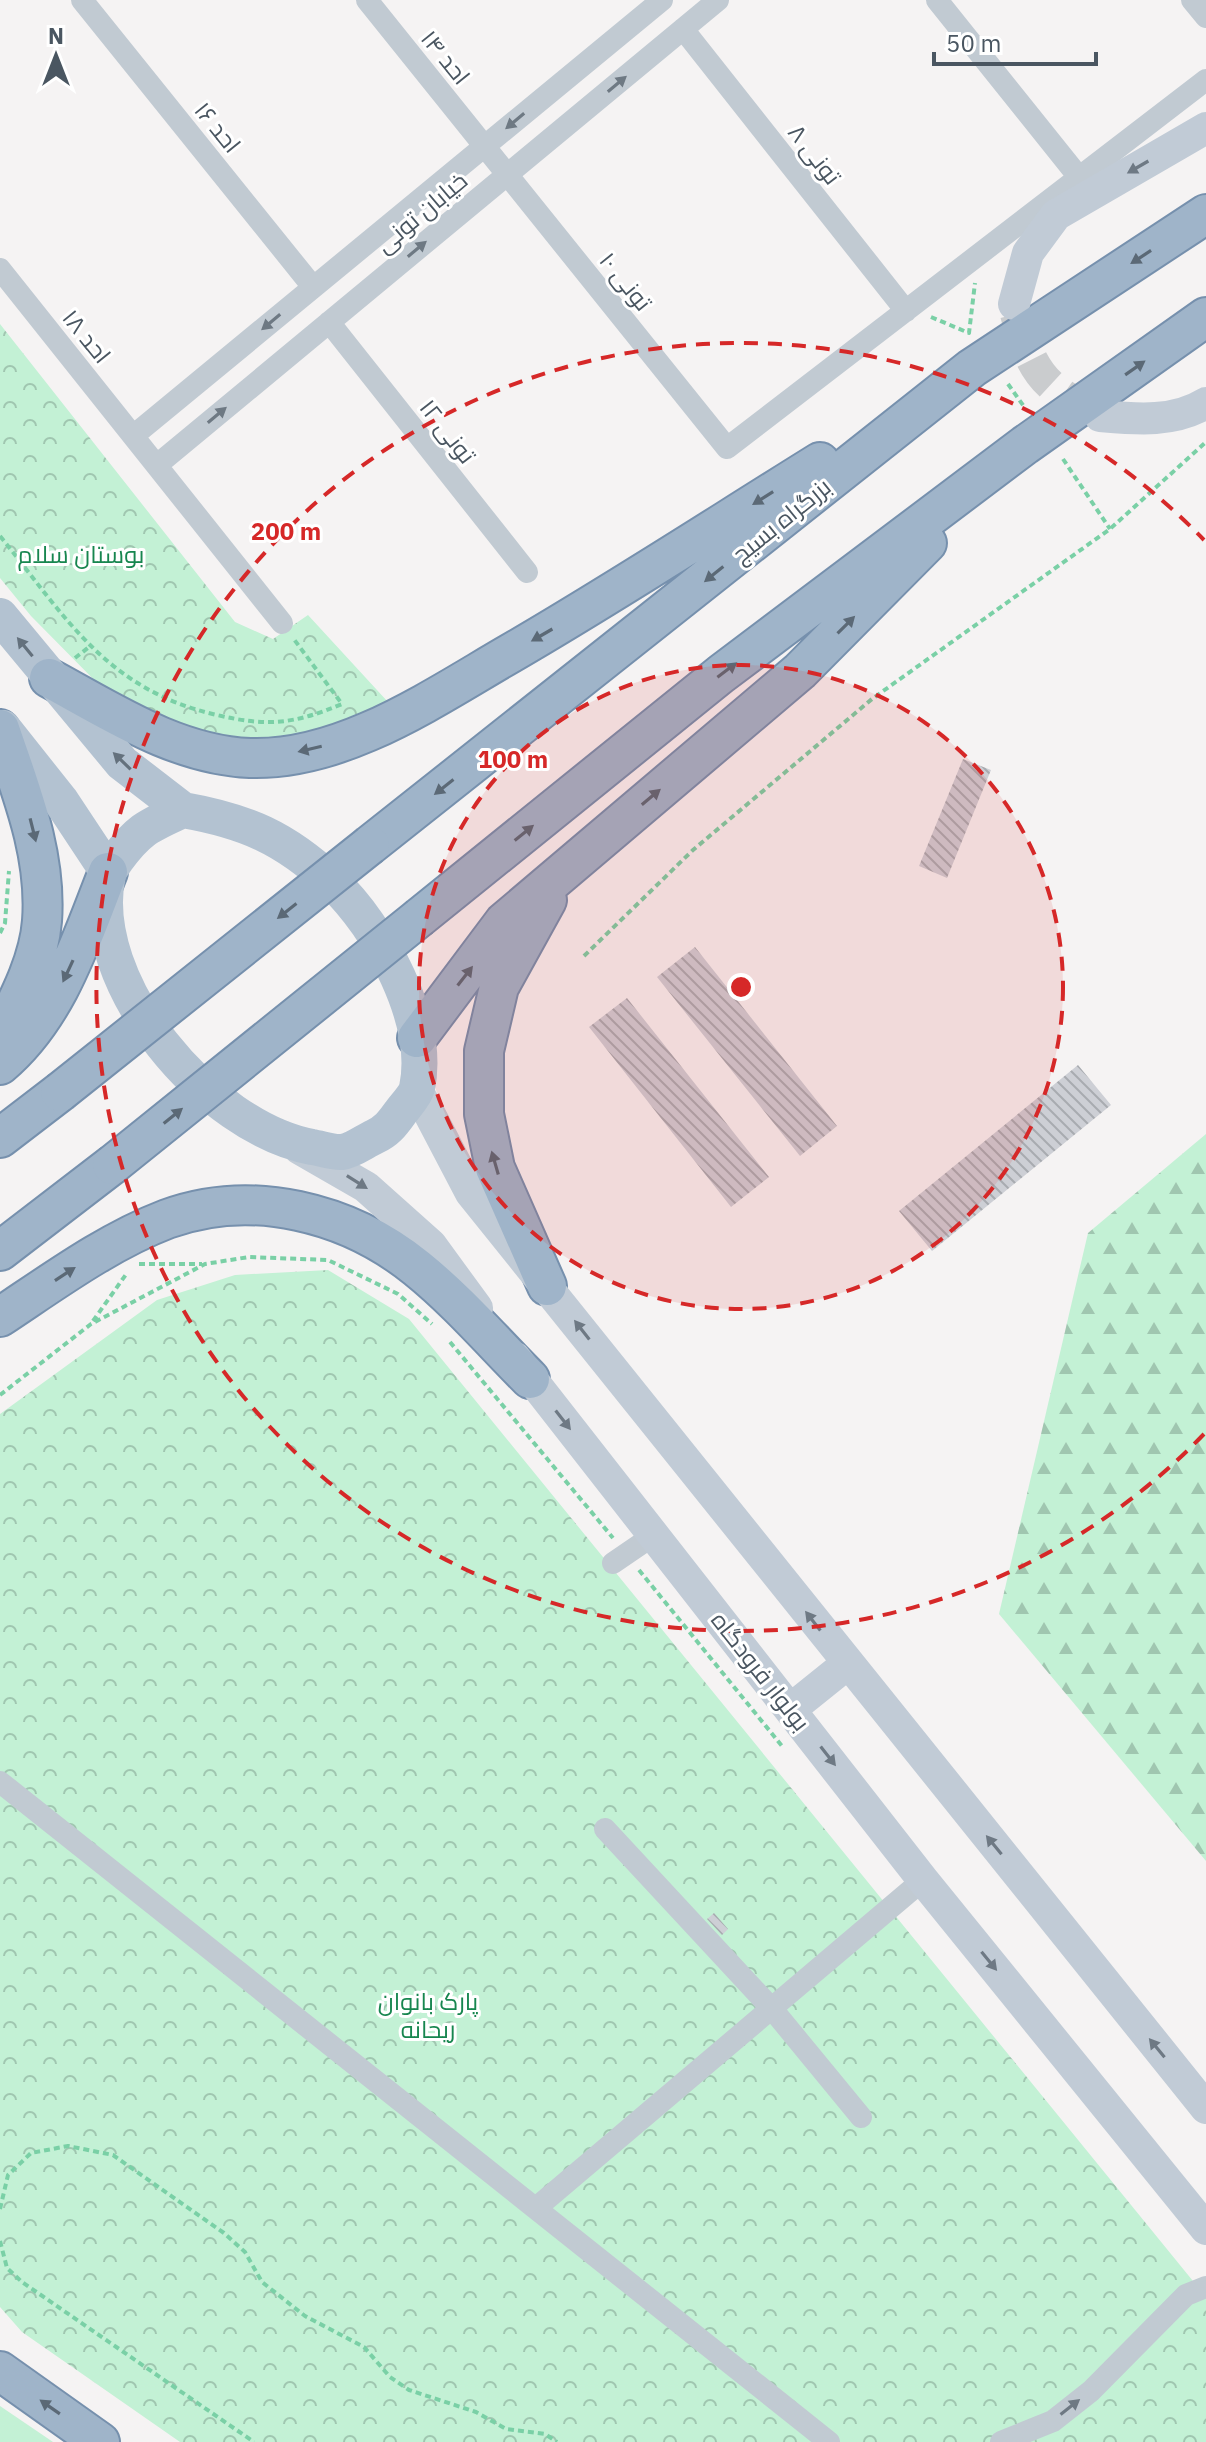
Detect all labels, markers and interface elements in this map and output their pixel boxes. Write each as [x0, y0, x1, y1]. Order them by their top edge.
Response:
north arrow [16, 16, 96, 96]
scale bar [934, 16, 1096, 66]
text: N [48, 21, 64, 50]
street label: احد ۱۴ [414, 23, 478, 91]
text: 50 m [946, 27, 1001, 59]
one-way arrow [607, 76, 627, 92]
street label: احد ۱۶ [188, 95, 248, 159]
one-way arrow [505, 112, 525, 129]
street label: تونی ۸ [781, 117, 849, 191]
one-way arrow [1127, 160, 1150, 174]
street label: خیابان تونی [368, 164, 474, 260]
one-way arrow [407, 241, 427, 258]
street label: تونی ۱۰ [592, 245, 660, 318]
one-way arrow [1130, 249, 1152, 263]
street label: احد ۱۸ [55, 302, 119, 370]
one-way arrow [261, 313, 281, 330]
one-way arrow [1124, 360, 1145, 376]
street label: تونی ۱۲ [413, 392, 484, 470]
one-way arrow [207, 407, 227, 424]
street label: بزرگراه بسیج [725, 470, 838, 571]
one-way arrow [752, 490, 774, 504]
text: 200 m [251, 515, 321, 547]
park label: بوستان سلام [18, 538, 144, 571]
one-way arrow [704, 565, 724, 581]
one-way arrow [836, 616, 855, 635]
one-way arrow [531, 628, 553, 642]
one-way arrow [17, 637, 33, 657]
one-way arrow [717, 662, 737, 678]
one-way arrow [297, 743, 322, 756]
text: 100 m [478, 743, 548, 775]
one-way arrow [113, 752, 132, 771]
one-way arrow [434, 778, 454, 795]
one-way arrow [641, 789, 661, 806]
one-way arrow [27, 818, 39, 843]
one-way arrow [514, 825, 534, 841]
one-way arrow [277, 902, 297, 919]
one-way arrow [61, 959, 75, 982]
one-way arrow [456, 966, 472, 986]
centre of rings [727, 973, 755, 1001]
one-way arrow [162, 1108, 183, 1125]
one-way arrow [488, 1151, 501, 1175]
one-way arrow [347, 1175, 368, 1190]
one-way arrow [54, 1267, 76, 1281]
one-way arrow [574, 1320, 590, 1340]
one-way arrow [554, 1410, 571, 1430]
street label: بولوار فرودگاه [704, 1605, 818, 1737]
one-way arrow [805, 1611, 822, 1631]
one-way arrow [819, 1746, 835, 1767]
one-way arrow [986, 1835, 1002, 1855]
one-way arrow [980, 1950, 997, 1971]
park label: پارک بانوان ریحانه [378, 1985, 479, 2045]
one-way arrow [1149, 2038, 1166, 2058]
one-way arrow [1060, 2399, 1080, 2416]
one-way arrow [39, 2400, 60, 2415]

